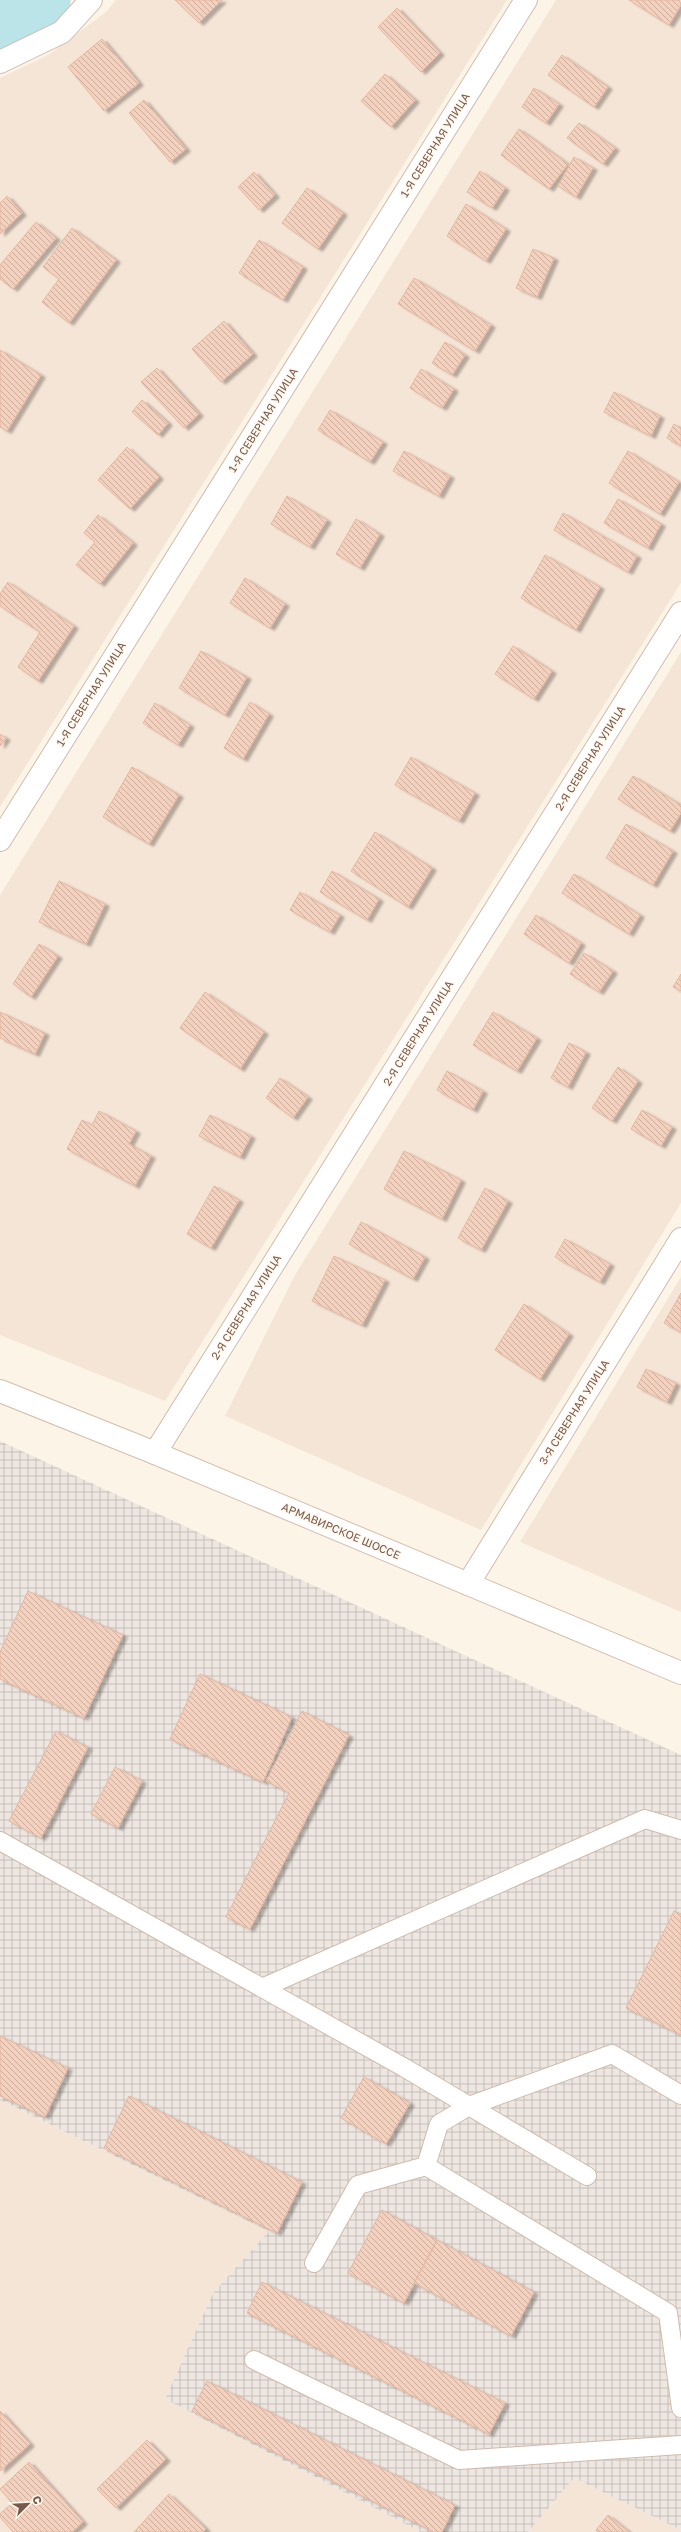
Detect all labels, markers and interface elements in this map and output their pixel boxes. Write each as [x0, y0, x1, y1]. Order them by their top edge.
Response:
street label: 1-Я СЕВЕРНАЯ УЛИЦА [397, 90, 472, 199]
street label: 1-Я СЕВЕРНАЯ УЛИЦА [225, 365, 300, 474]
street label: 1-Я СЕВЕРНАЯ УЛИЦА [53, 639, 128, 748]
street label: 2-Я СЕВЕРНАЯ УЛИЦА [552, 702, 628, 813]
street label: 2-Я СЕВЕРНАЯ УЛИЦА [380, 977, 456, 1088]
street label: 2-Я СЕВЕРНАЯ УЛИЦА [208, 1251, 284, 1362]
street label: 3-Я СЕВЕРНАЯ УЛИЦА [536, 1356, 612, 1467]
street label: АРМАВИРСКОЕ ШОССЕ [280, 1500, 403, 1562]
north arrow [8, 2484, 48, 2524]
text: С [30, 2494, 45, 2506]

